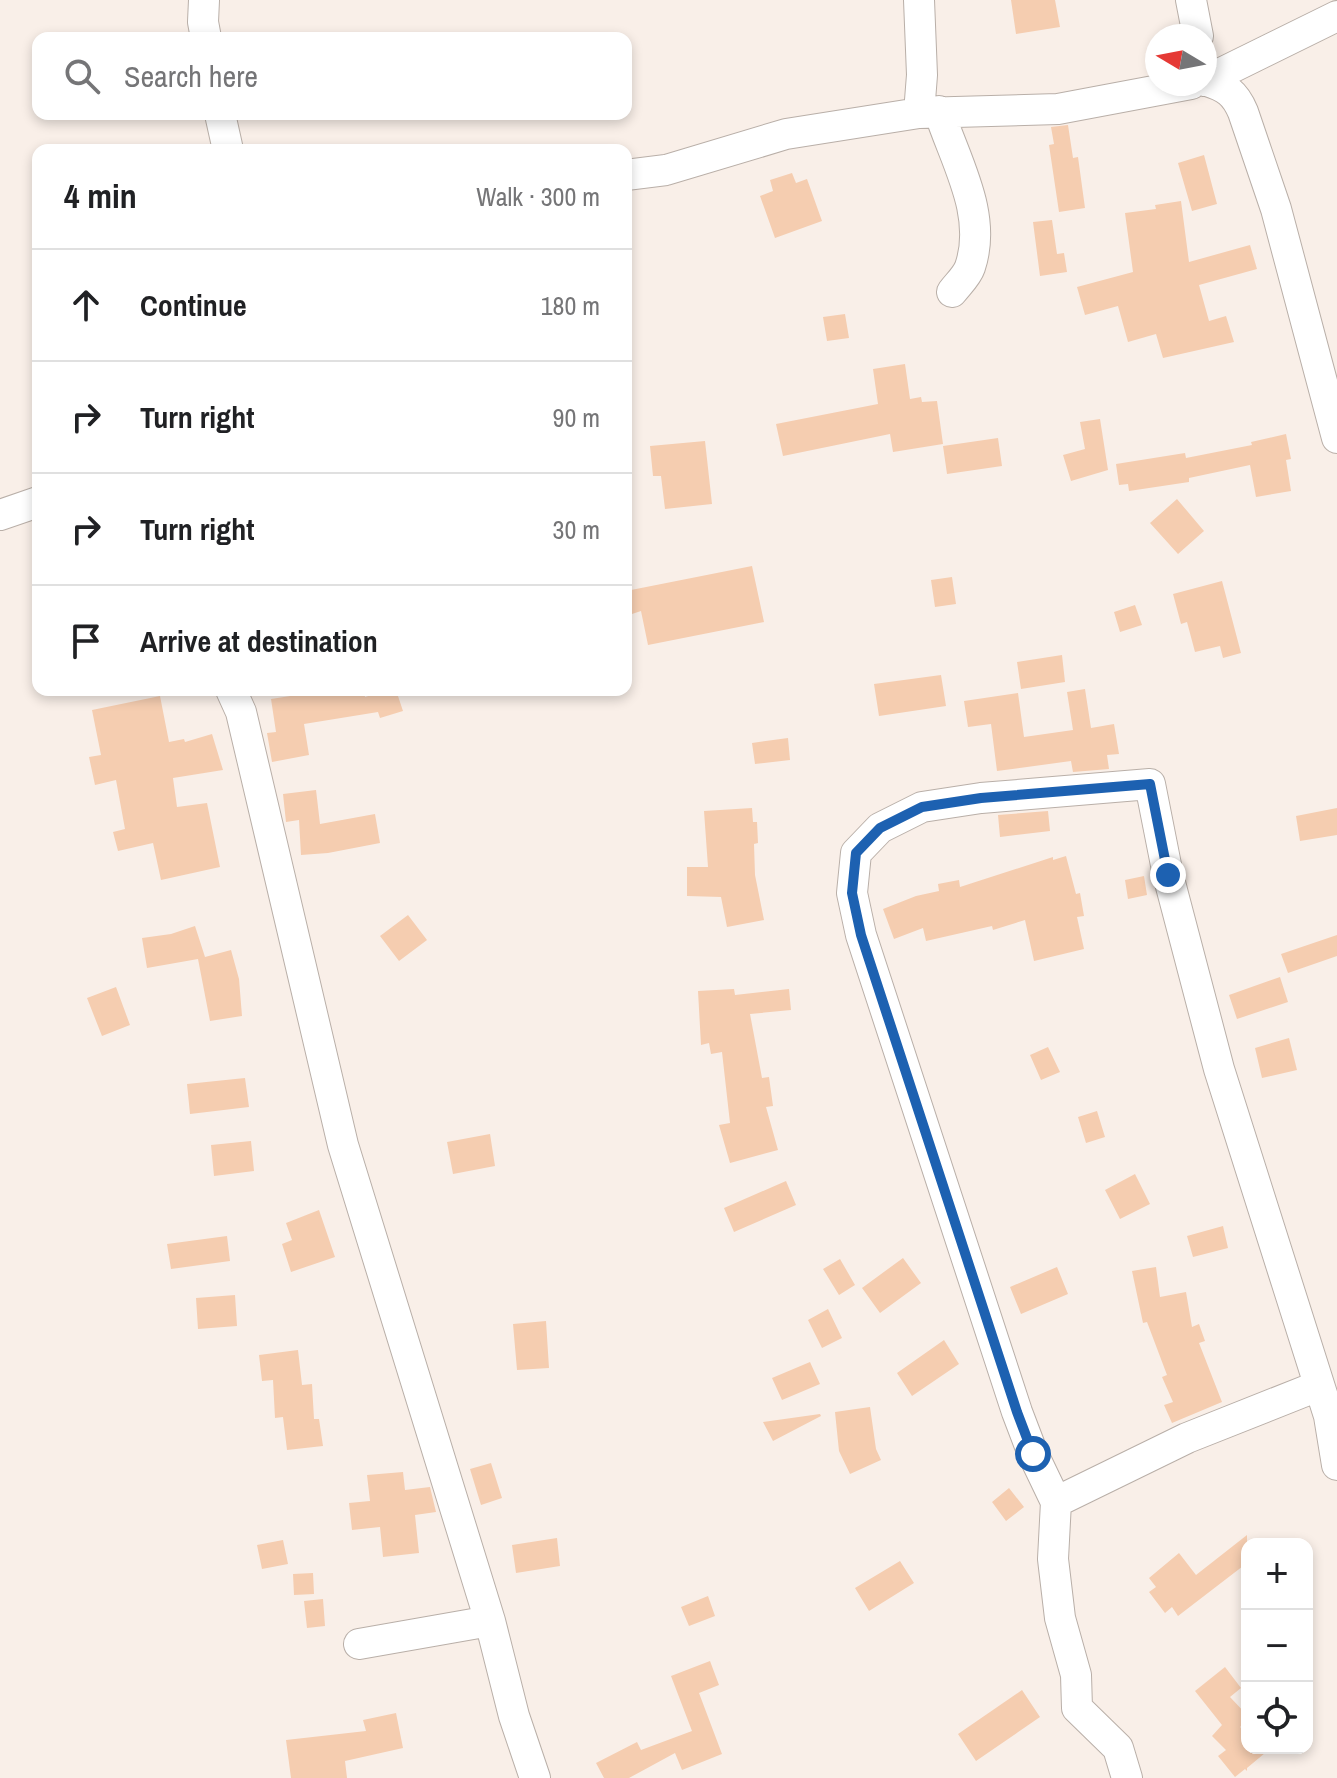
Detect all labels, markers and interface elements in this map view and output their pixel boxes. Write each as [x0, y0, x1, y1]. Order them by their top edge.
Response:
north arrow [1145, 24, 1217, 96]
search box [32, 32, 632, 120]
icon: search [60, 54, 104, 98]
text: Search here [124, 56, 258, 96]
text: 4 min [64, 173, 137, 219]
text: Walk · 300 m [476, 179, 600, 214]
icon: ahead [64, 283, 108, 327]
text: Continue [140, 285, 247, 325]
text: 180 m [541, 288, 600, 323]
icon: right [64, 395, 108, 439]
text: Turn right [140, 397, 254, 437]
text: 90 m [553, 400, 600, 435]
icon: right [64, 507, 108, 551]
text: Turn right [140, 509, 254, 549]
text: 30 m [553, 512, 600, 547]
icon: arrive [64, 619, 108, 663]
text: Arrive at destination [140, 621, 378, 661]
route end [1150, 857, 1186, 893]
route start [1015, 1436, 1051, 1472]
map controls [1241, 1538, 1313, 1754]
button: + [1241, 1538, 1313, 1610]
button: − [1241, 1610, 1313, 1682]
button: locate [1241, 1682, 1313, 1754]

